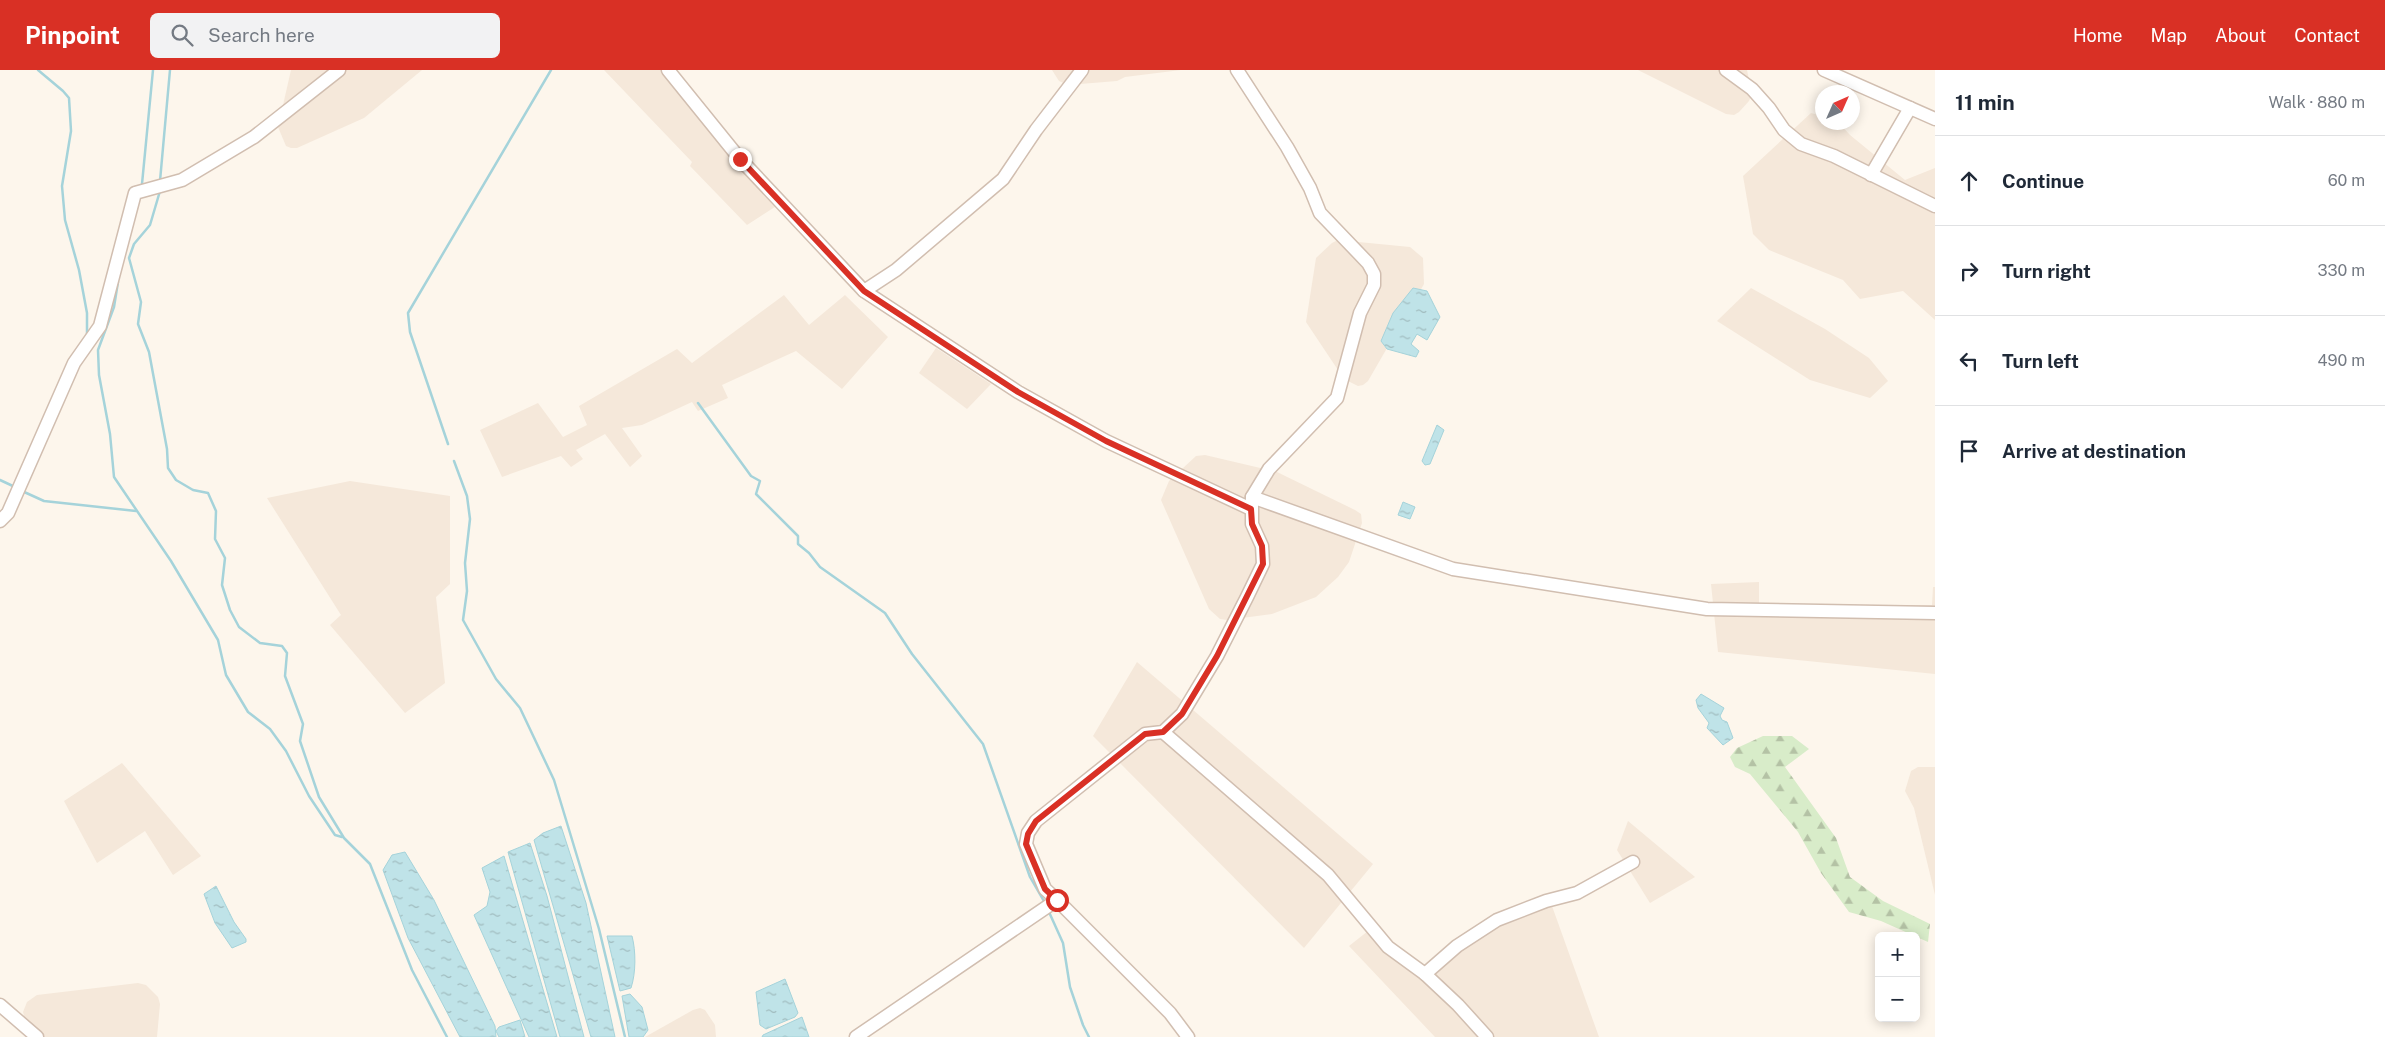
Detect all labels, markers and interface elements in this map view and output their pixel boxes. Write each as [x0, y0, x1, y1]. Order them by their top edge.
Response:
search box [150, 13, 500, 58]
text: Pinpoint [25, 21, 120, 49]
icon: search [168, 21, 196, 49]
text: Search here [208, 24, 315, 46]
text: Home [2073, 25, 2123, 46]
text: Map [2151, 25, 2187, 46]
text: About [2215, 25, 2266, 46]
text: Contact [2294, 25, 2360, 46]
north arrow [1815, 85, 1860, 130]
text: 11 min [1955, 90, 2015, 115]
text: Walk · 880 m [2268, 93, 2365, 112]
route end [729, 148, 752, 171]
icon: ahead [1955, 167, 1983, 195]
text: Continue [2002, 170, 2084, 192]
text: 60 m [2328, 171, 2365, 190]
icon: right [1955, 257, 1983, 285]
text: Turn right [2002, 260, 2091, 282]
text: 330 m [2318, 261, 2365, 280]
icon: left [1955, 347, 1983, 375]
text: Turn left [2002, 350, 2079, 372]
text: 490 m [2318, 351, 2365, 370]
icon: arrive [1955, 437, 1983, 465]
text: Arrive at destination [2002, 440, 2186, 462]
route start [1046, 889, 1069, 912]
map controls [1875, 932, 1920, 1022]
button: + [1875, 932, 1920, 977]
button: − [1875, 977, 1920, 1022]

